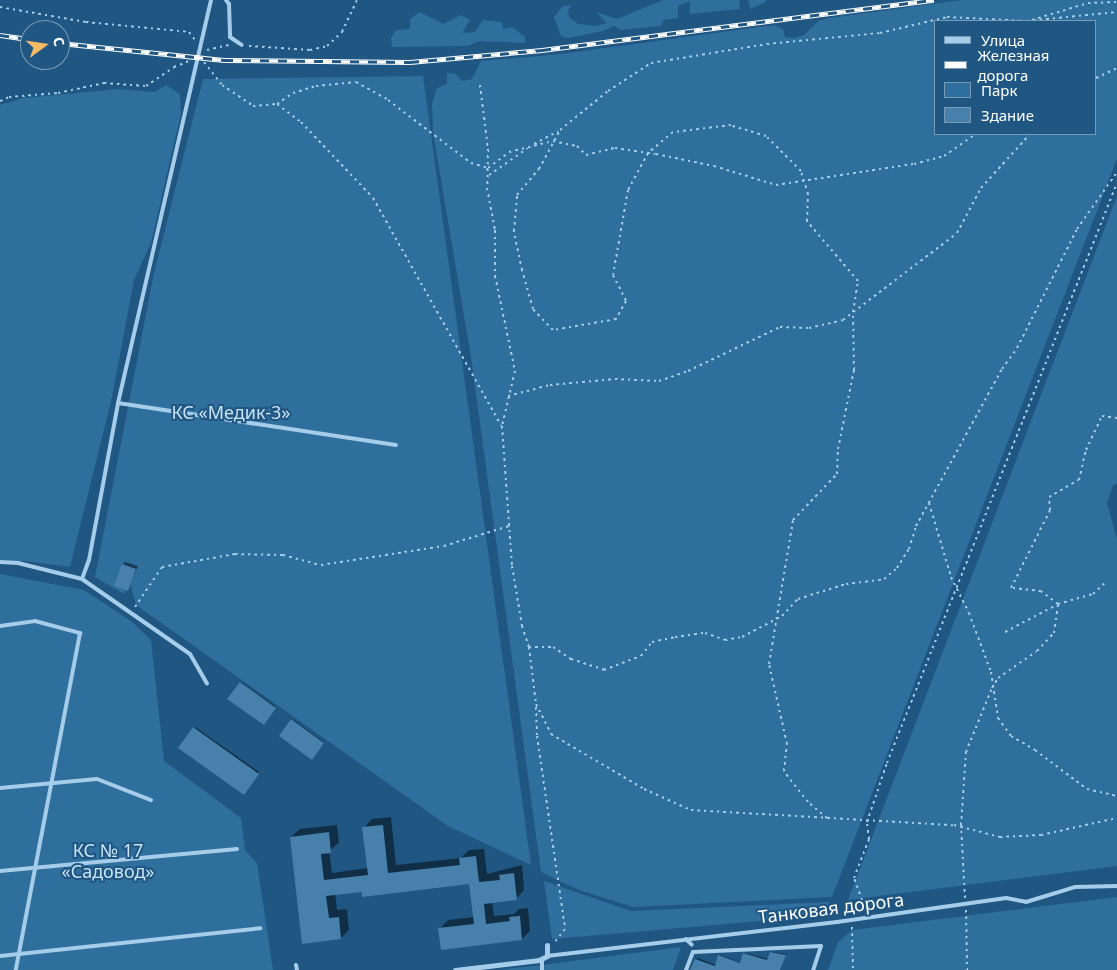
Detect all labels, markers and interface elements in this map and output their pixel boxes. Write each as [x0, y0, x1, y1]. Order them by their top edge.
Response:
north arrow [20, 20, 70, 70]
legend [934, 20, 1097, 135]
text: Улица [981, 30, 1025, 50]
text: С [49, 35, 69, 48]
text: Железная дорога [977, 45, 1050, 85]
text: Парк [981, 80, 1017, 100]
text: Здание [981, 105, 1034, 125]
park label: КС «Медик-3» [171, 401, 291, 423]
park label: КС № 17 «Садовод» [61, 840, 155, 882]
street label: Танковая дорога [757, 888, 905, 928]

